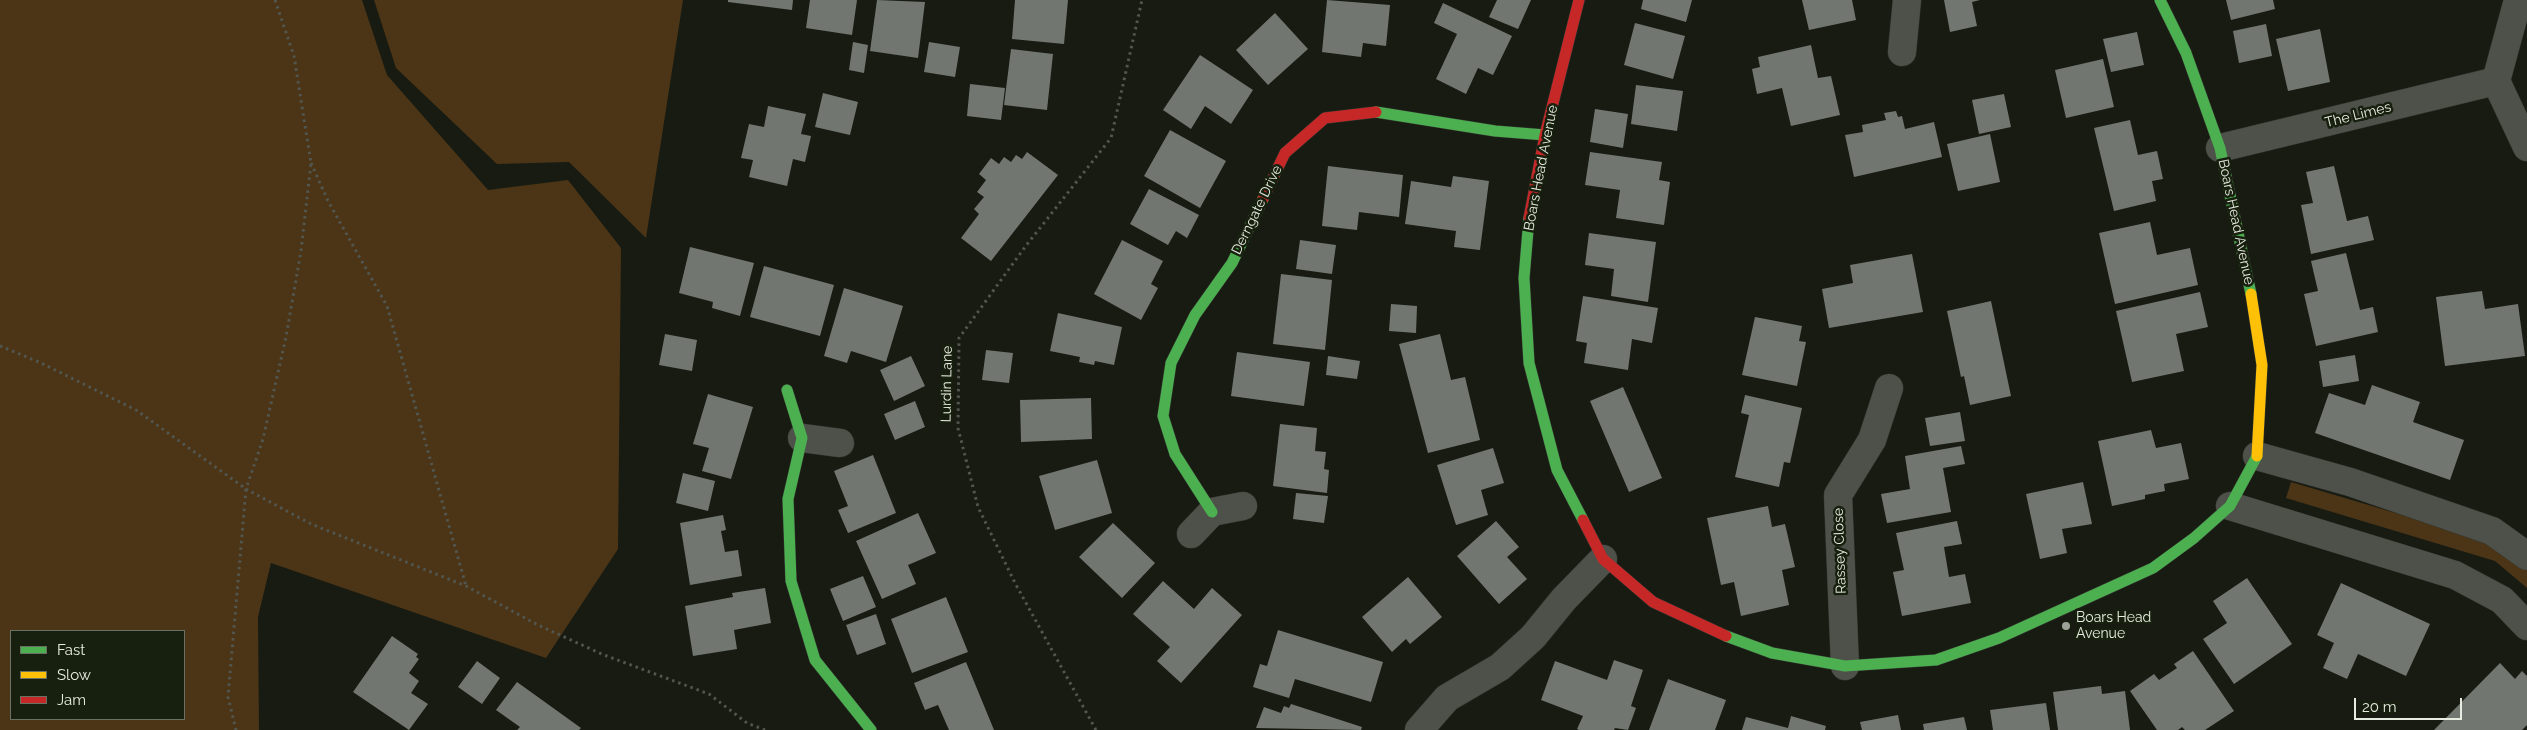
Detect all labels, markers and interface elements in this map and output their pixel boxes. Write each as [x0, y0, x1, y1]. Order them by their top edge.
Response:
street label: The Limes [2323, 99, 2393, 131]
street label: Boars Head Avenue [1521, 104, 1561, 232]
street label: Boars Head Avenue [2214, 158, 2258, 286]
street label: Derngate Drive [1228, 163, 1286, 257]
street label: Lurdin Lane [938, 345, 956, 423]
street label: Rassey Close [1830, 508, 1850, 594]
place label: Boars Head Avenue [2076, 610, 2151, 642]
marker: Boars Head Avenue [2060, 620, 2072, 632]
legend [10, 630, 185, 720]
text: Fast [57, 641, 85, 659]
text: Slow [57, 666, 91, 684]
scale bar [2357, 688, 2464, 720]
text: Jam [57, 691, 86, 709]
text: 20 m [2362, 698, 2397, 716]

